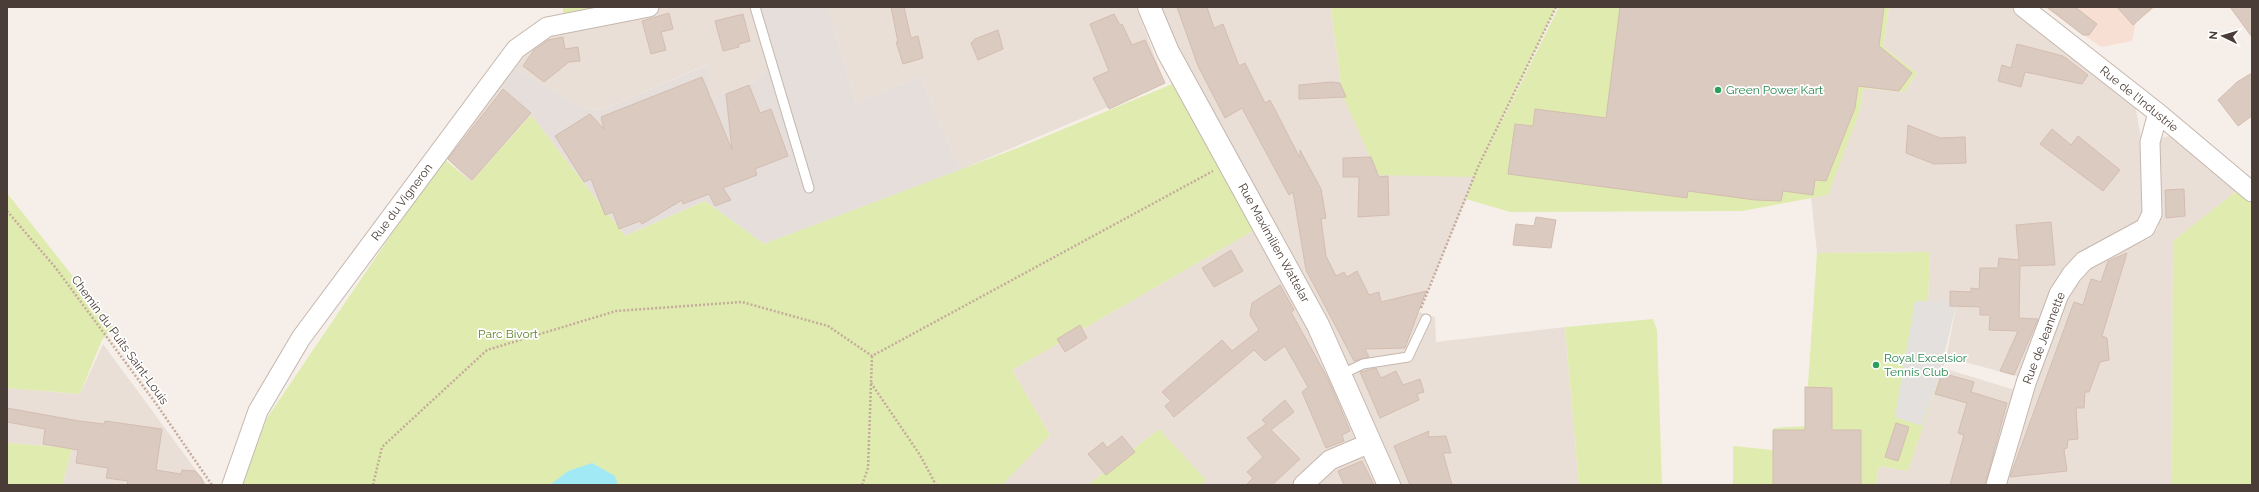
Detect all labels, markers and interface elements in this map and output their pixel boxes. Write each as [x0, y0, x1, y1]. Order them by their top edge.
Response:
north arrow [2203, 16, 2243, 56]
text: N [2207, 30, 2220, 40]
street label: Rue de l'Industrie [2097, 63, 2181, 135]
place label: Green Power Kart [1726, 83, 1823, 97]
marker: Green Power Kart [1713, 85, 1723, 95]
street label: Rue du Vigneron [369, 161, 435, 243]
street label: Rue Maximilien Wattelar [1235, 181, 1313, 306]
street label: Chemin du Puits Saint-Louis [69, 273, 172, 407]
street label: Rue de Jeannette [2020, 290, 2068, 386]
park label: Parc Bivort [478, 327, 538, 341]
place label: Royal Excelsior Tennis Club [1884, 351, 1968, 379]
marker: Royal Excelsior Tennis Club [1871, 360, 1881, 370]

